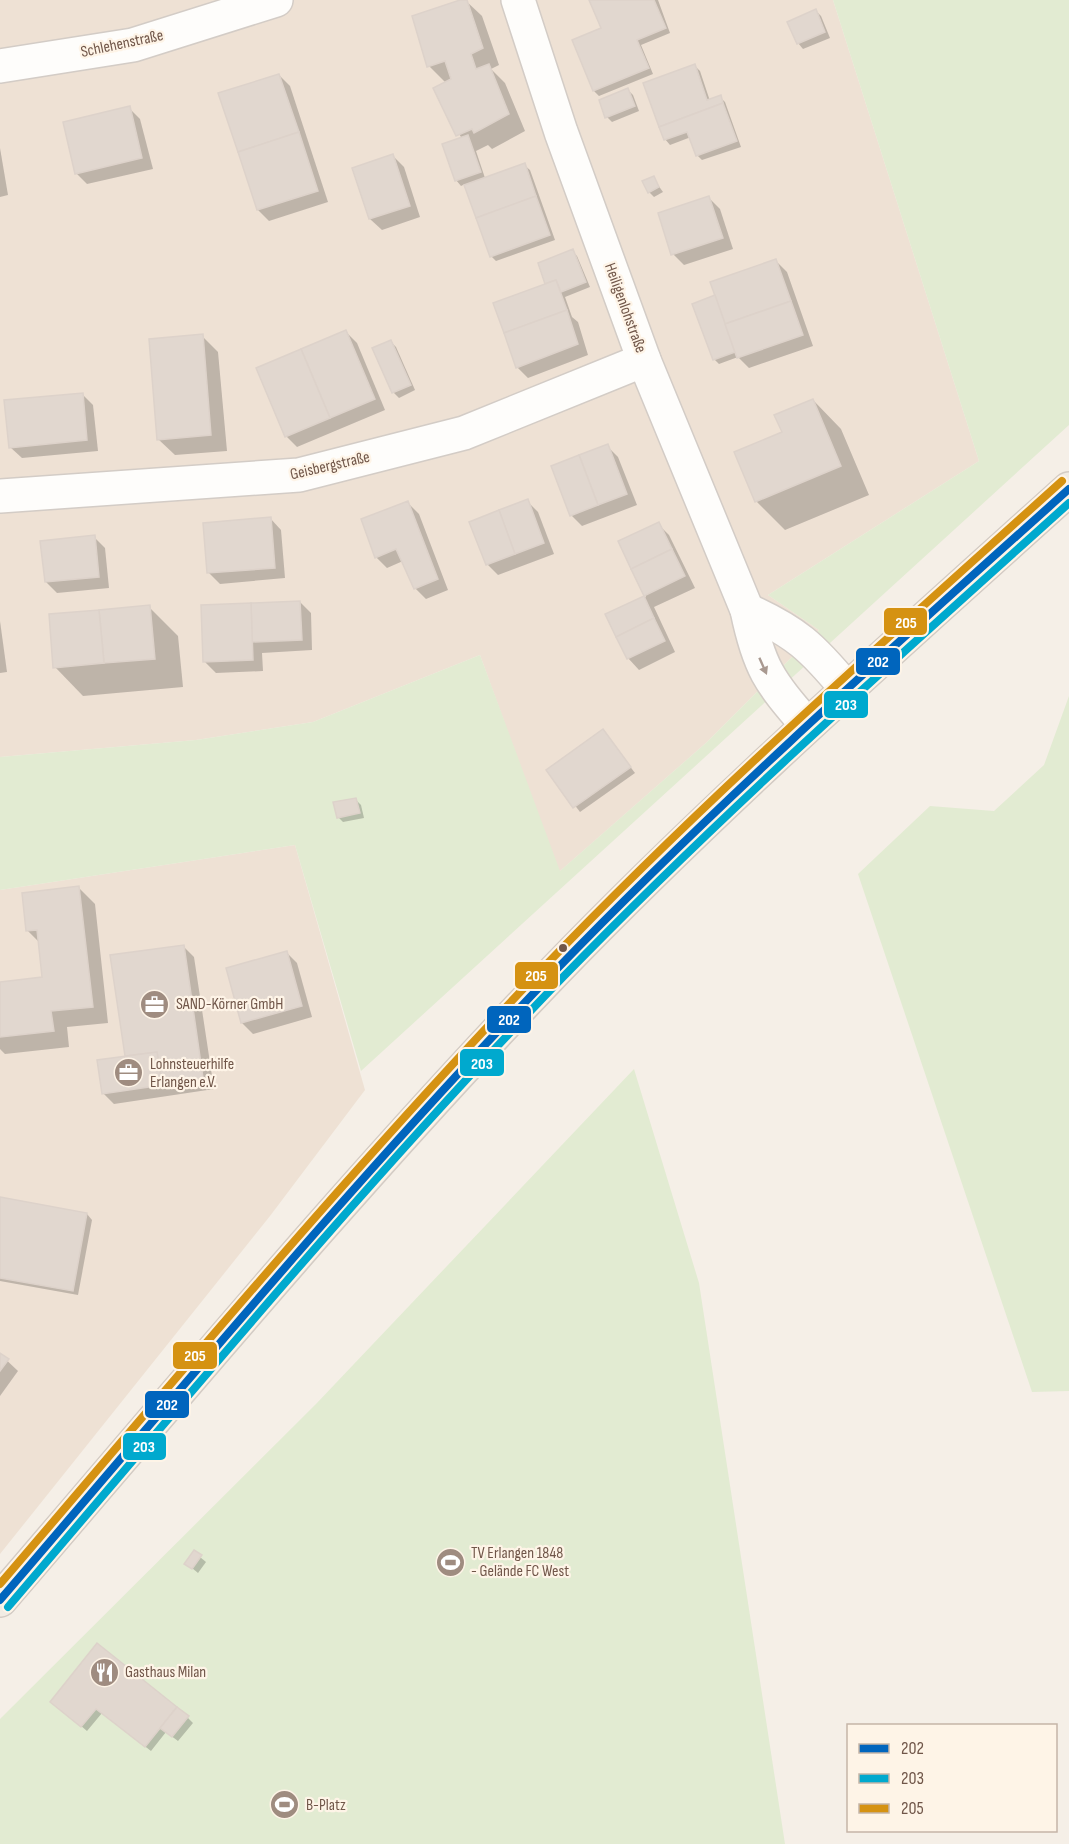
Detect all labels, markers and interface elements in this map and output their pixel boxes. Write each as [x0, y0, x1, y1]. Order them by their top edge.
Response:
street label: Schlehenstraße [79, 26, 165, 62]
street label: Heiligenlohstraße [600, 261, 650, 355]
street label: Geisbergstraße [288, 448, 372, 484]
line badge: 205 [883, 607, 928, 636]
text: 205 [895, 614, 917, 633]
line badge: 202 [855, 647, 901, 676]
text: 202 [867, 653, 889, 672]
one-way arrow [758, 657, 768, 675]
line badge: 203 [823, 690, 869, 719]
text: 203 [835, 696, 857, 715]
unlabelled marker [557, 942, 569, 954]
line badge: 205 [514, 961, 559, 990]
text: 205 [525, 967, 547, 986]
office icon: SAND-Körner GmbH [139, 988, 171, 1020]
place label: SAND-Körner GmbH [176, 995, 283, 1014]
line badge: 202 [486, 1005, 532, 1034]
text: 202 [498, 1011, 520, 1030]
line badge: 203 [459, 1048, 505, 1077]
place label: Lohnsteuerhilfe Erlangen e.V. [150, 1055, 234, 1092]
text: 203 [471, 1055, 493, 1074]
office icon: Lohnsteuerhilfe Erlangen e.V. [113, 1057, 145, 1089]
line badge: 205 [172, 1341, 218, 1370]
text: 205 [184, 1347, 206, 1366]
line badge: 202 [144, 1390, 190, 1419]
text: 202 [156, 1396, 178, 1415]
line badge: 203 [122, 1432, 167, 1461]
text: 203 [133, 1438, 155, 1457]
place label: TV Erlangen 1848 - Gelände FC West [471, 1544, 569, 1581]
sports icon: TV Erlangen 1848 - Gelände FC West [434, 1546, 466, 1578]
restaurant icon: Gasthaus Milan [88, 1656, 120, 1688]
place label: Gasthaus Milan [125, 1663, 206, 1682]
legend [847, 1724, 1057, 1832]
text: 202 [901, 1738, 924, 1759]
text: 203 [901, 1768, 924, 1789]
sports icon: B-Platz [269, 1789, 301, 1821]
place label: B-Platz [306, 1796, 346, 1815]
text: 205 [901, 1798, 924, 1819]

